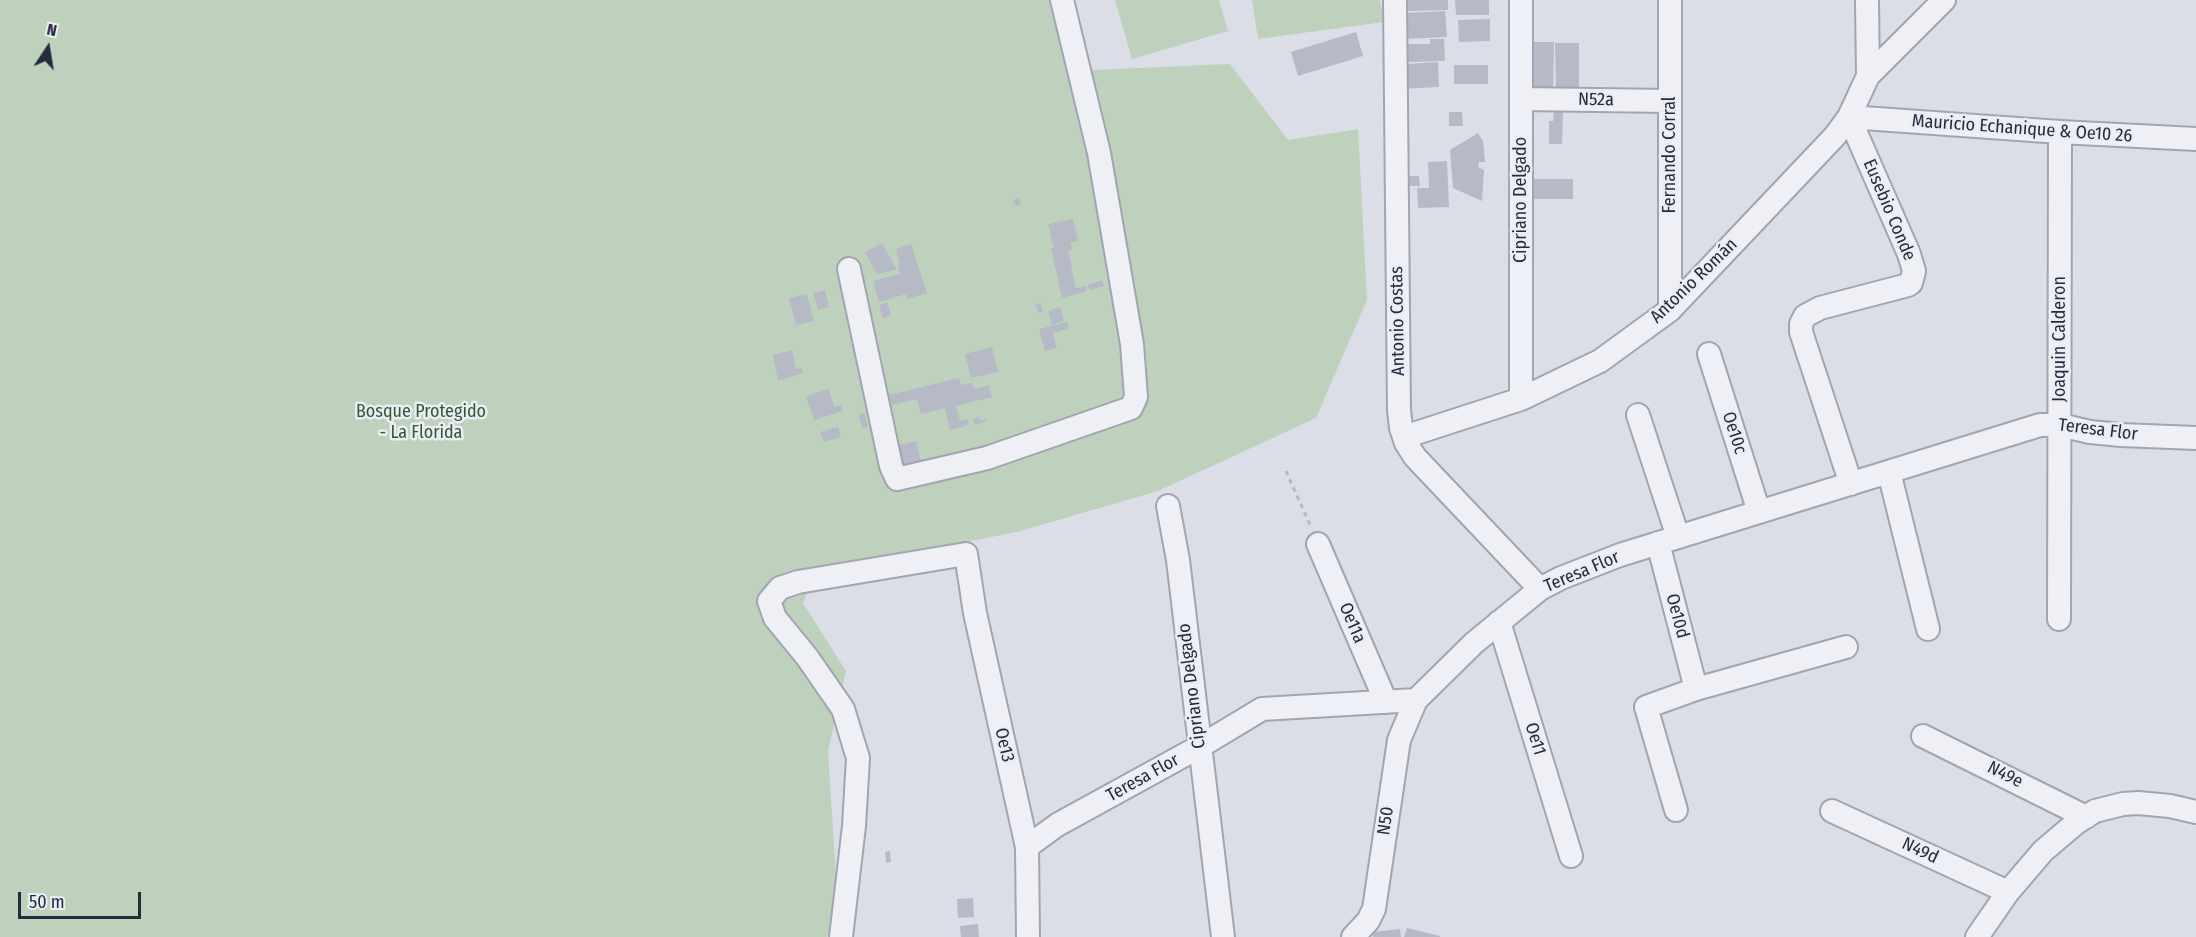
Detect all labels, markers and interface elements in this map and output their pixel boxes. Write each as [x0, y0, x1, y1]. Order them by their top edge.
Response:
north arrow [18, 18, 78, 78]
text: N [45, 20, 59, 40]
street label: N52a [1578, 89, 1614, 111]
street label: Fernando Corral [1659, 96, 1681, 214]
street label: Mauricio Echanique & Oe10 26 [1911, 111, 2133, 147]
street label: Cipriano Delgado [1510, 137, 1532, 263]
street label: Eusebio Conde [1858, 156, 1920, 264]
street label: Antonio Román [1646, 234, 1742, 328]
street label: Antonio Costas [1386, 266, 1410, 376]
street label: Joaquin Calderon [2049, 276, 2071, 402]
park label: Bosque Protegido - La Florida [356, 401, 486, 444]
street label: Oe10c [1717, 409, 1751, 457]
street label: Teresa Flor [2057, 414, 2139, 446]
street label: Teresa Flor [1541, 547, 1623, 597]
street label: Oe10d [1661, 591, 1693, 641]
street label: Oe11a [1334, 599, 1370, 647]
street label: Cipriano Delgado [1174, 622, 1210, 750]
street label: Oe11 [1520, 720, 1550, 758]
street label: Oe13 [990, 726, 1018, 764]
street label: Teresa Flor [1103, 749, 1183, 807]
street label: N49e [1984, 757, 2026, 793]
street label: N50 [1373, 805, 1399, 837]
street label: N49d [1898, 833, 1942, 869]
scale bar [21, 880, 144, 918]
text: 50 m [29, 891, 65, 913]

